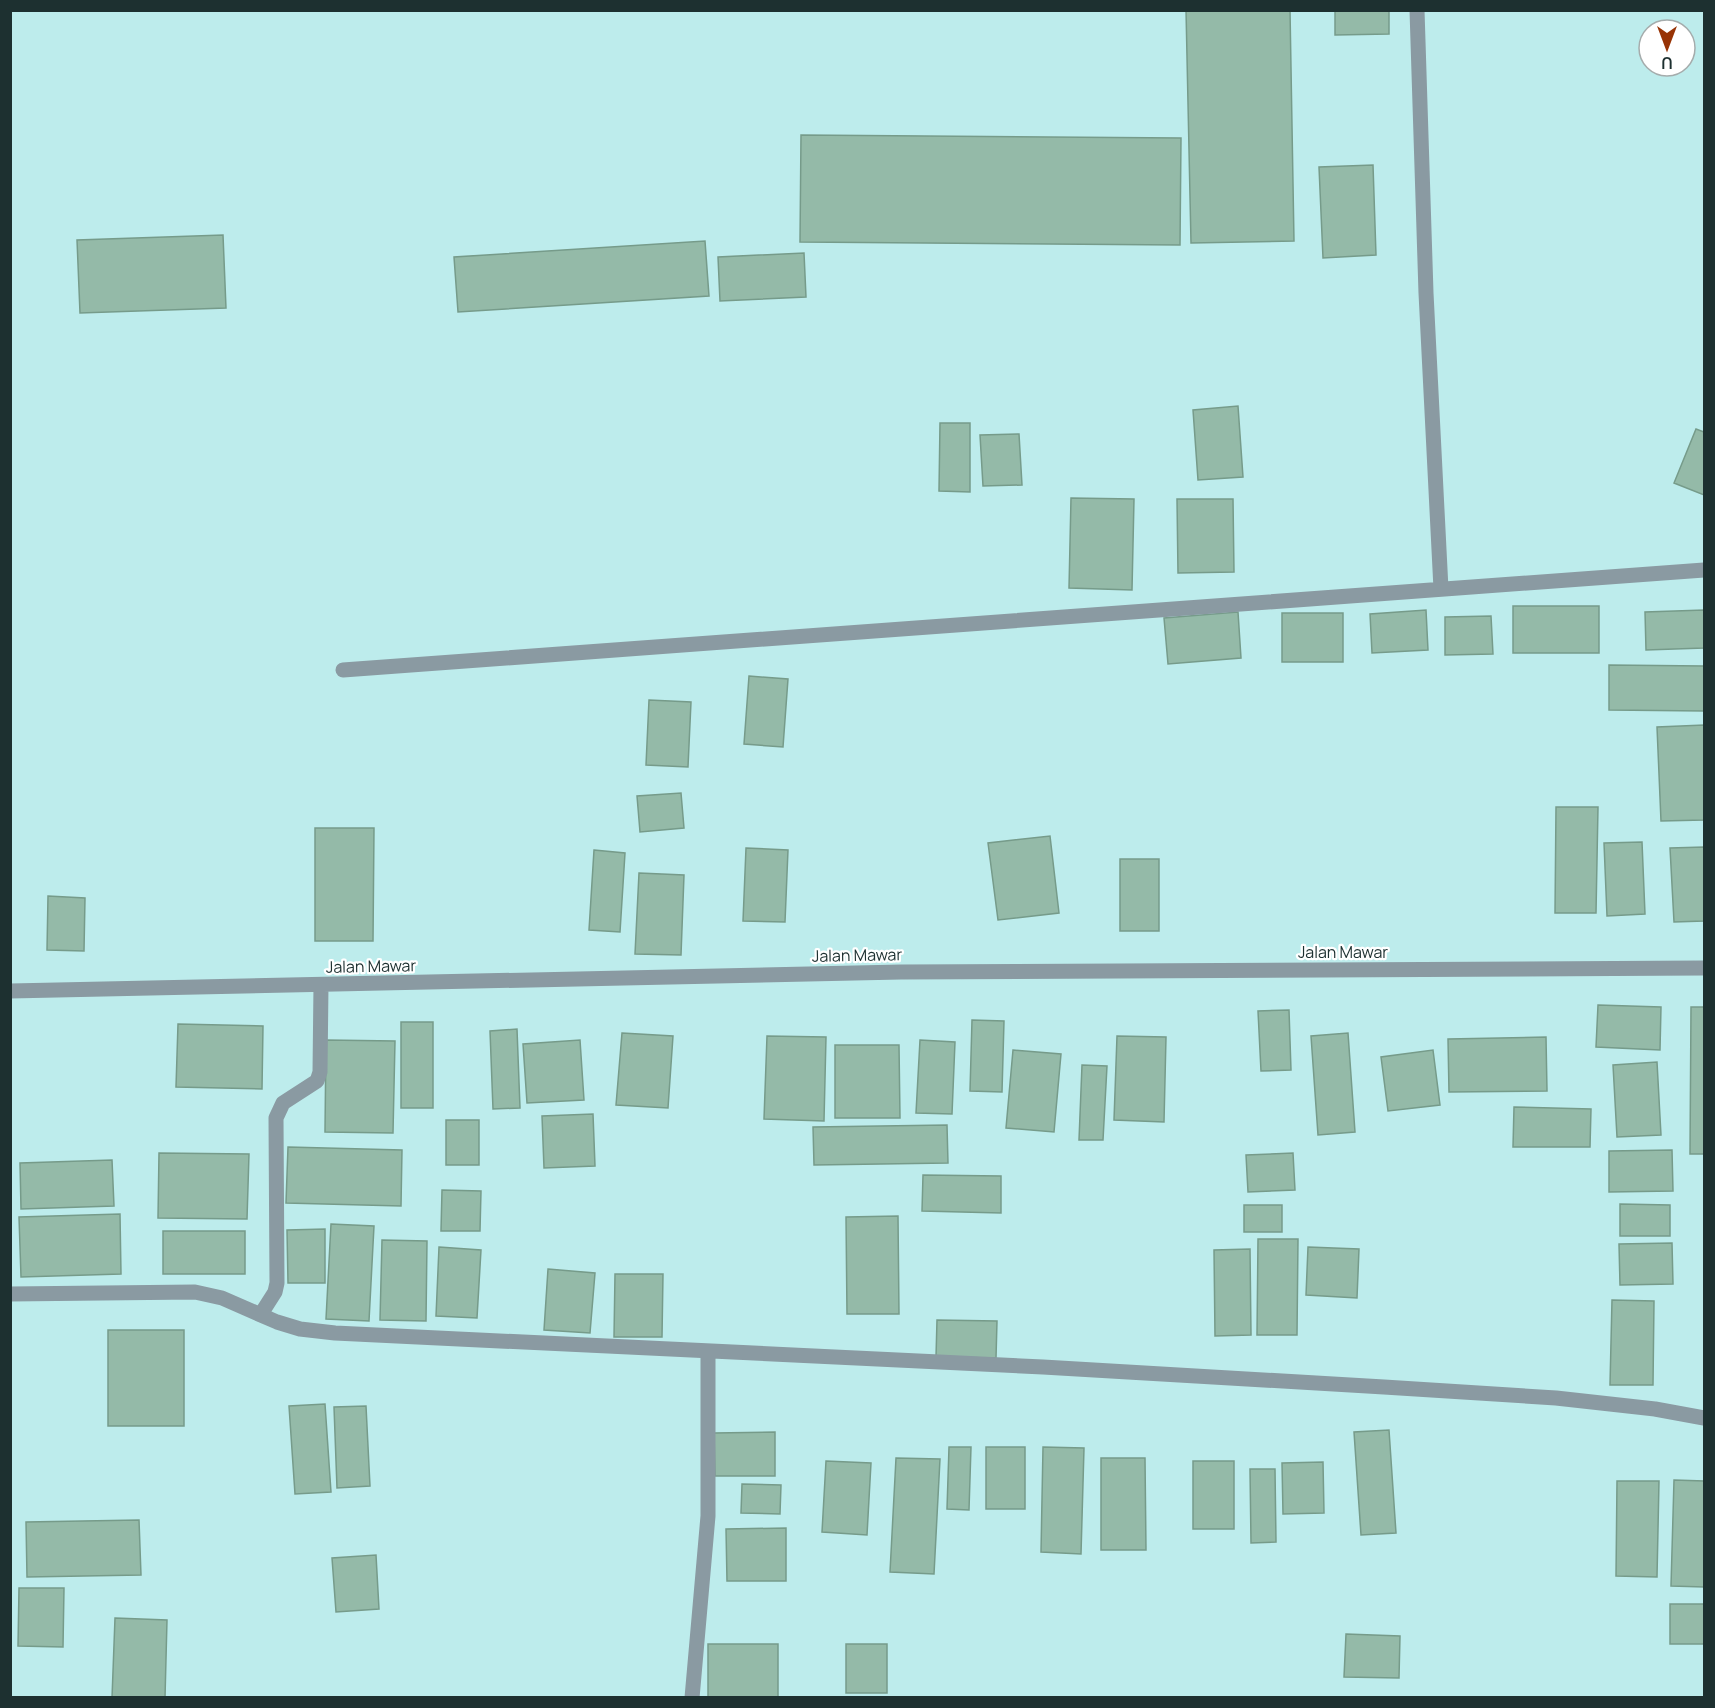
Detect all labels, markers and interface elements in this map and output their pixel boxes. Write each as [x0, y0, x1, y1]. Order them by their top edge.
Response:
north arrow [1637, 18, 1697, 78]
text: U [1661, 52, 1673, 74]
street label: Jalan Mawar [1298, 941, 1388, 963]
street label: Jalan Mawar [812, 943, 902, 967]
street label: Jalan Mawar [326, 954, 416, 978]

